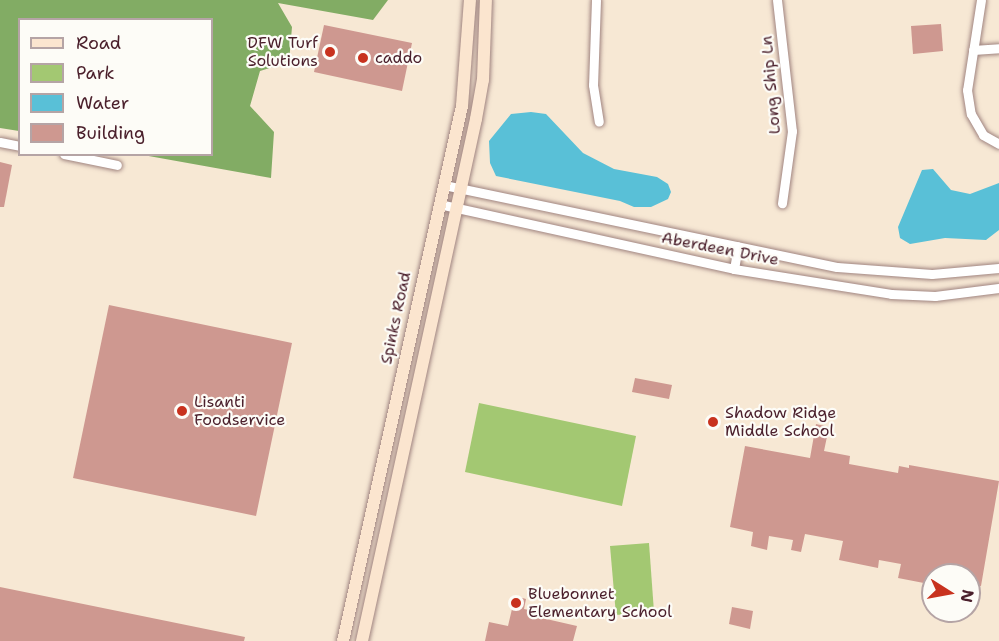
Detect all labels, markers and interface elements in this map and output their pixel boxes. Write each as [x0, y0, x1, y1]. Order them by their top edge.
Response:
legend [18, 18, 213, 156]
text: Road [76, 31, 121, 55]
place label: DFW Turf Solutions [247, 33, 318, 71]
street label: Long Ship Ln [757, 35, 785, 135]
marker: DFW Turf Solutions [323, 45, 337, 59]
place label: caddo [375, 48, 422, 68]
marker: caddo [356, 51, 370, 65]
text: Park [76, 61, 115, 85]
text: Water [76, 91, 129, 115]
text: Building [76, 121, 145, 145]
street label: Aberdeen Drive [660, 228, 780, 270]
street label: Spinks Road [377, 270, 415, 366]
place label: Lisanti Foodservice [194, 392, 285, 430]
place label: Shadow Ridge Middle School [725, 403, 836, 441]
marker: Lisanti Foodservice [175, 404, 189, 418]
marker: Shadow Ridge Middle School [706, 415, 720, 429]
north arrow [921, 563, 981, 623]
place label: Bluebonnet Elementary School [528, 584, 672, 622]
text: N [956, 588, 979, 604]
marker: Bluebonnet Elementary School [509, 596, 523, 610]

